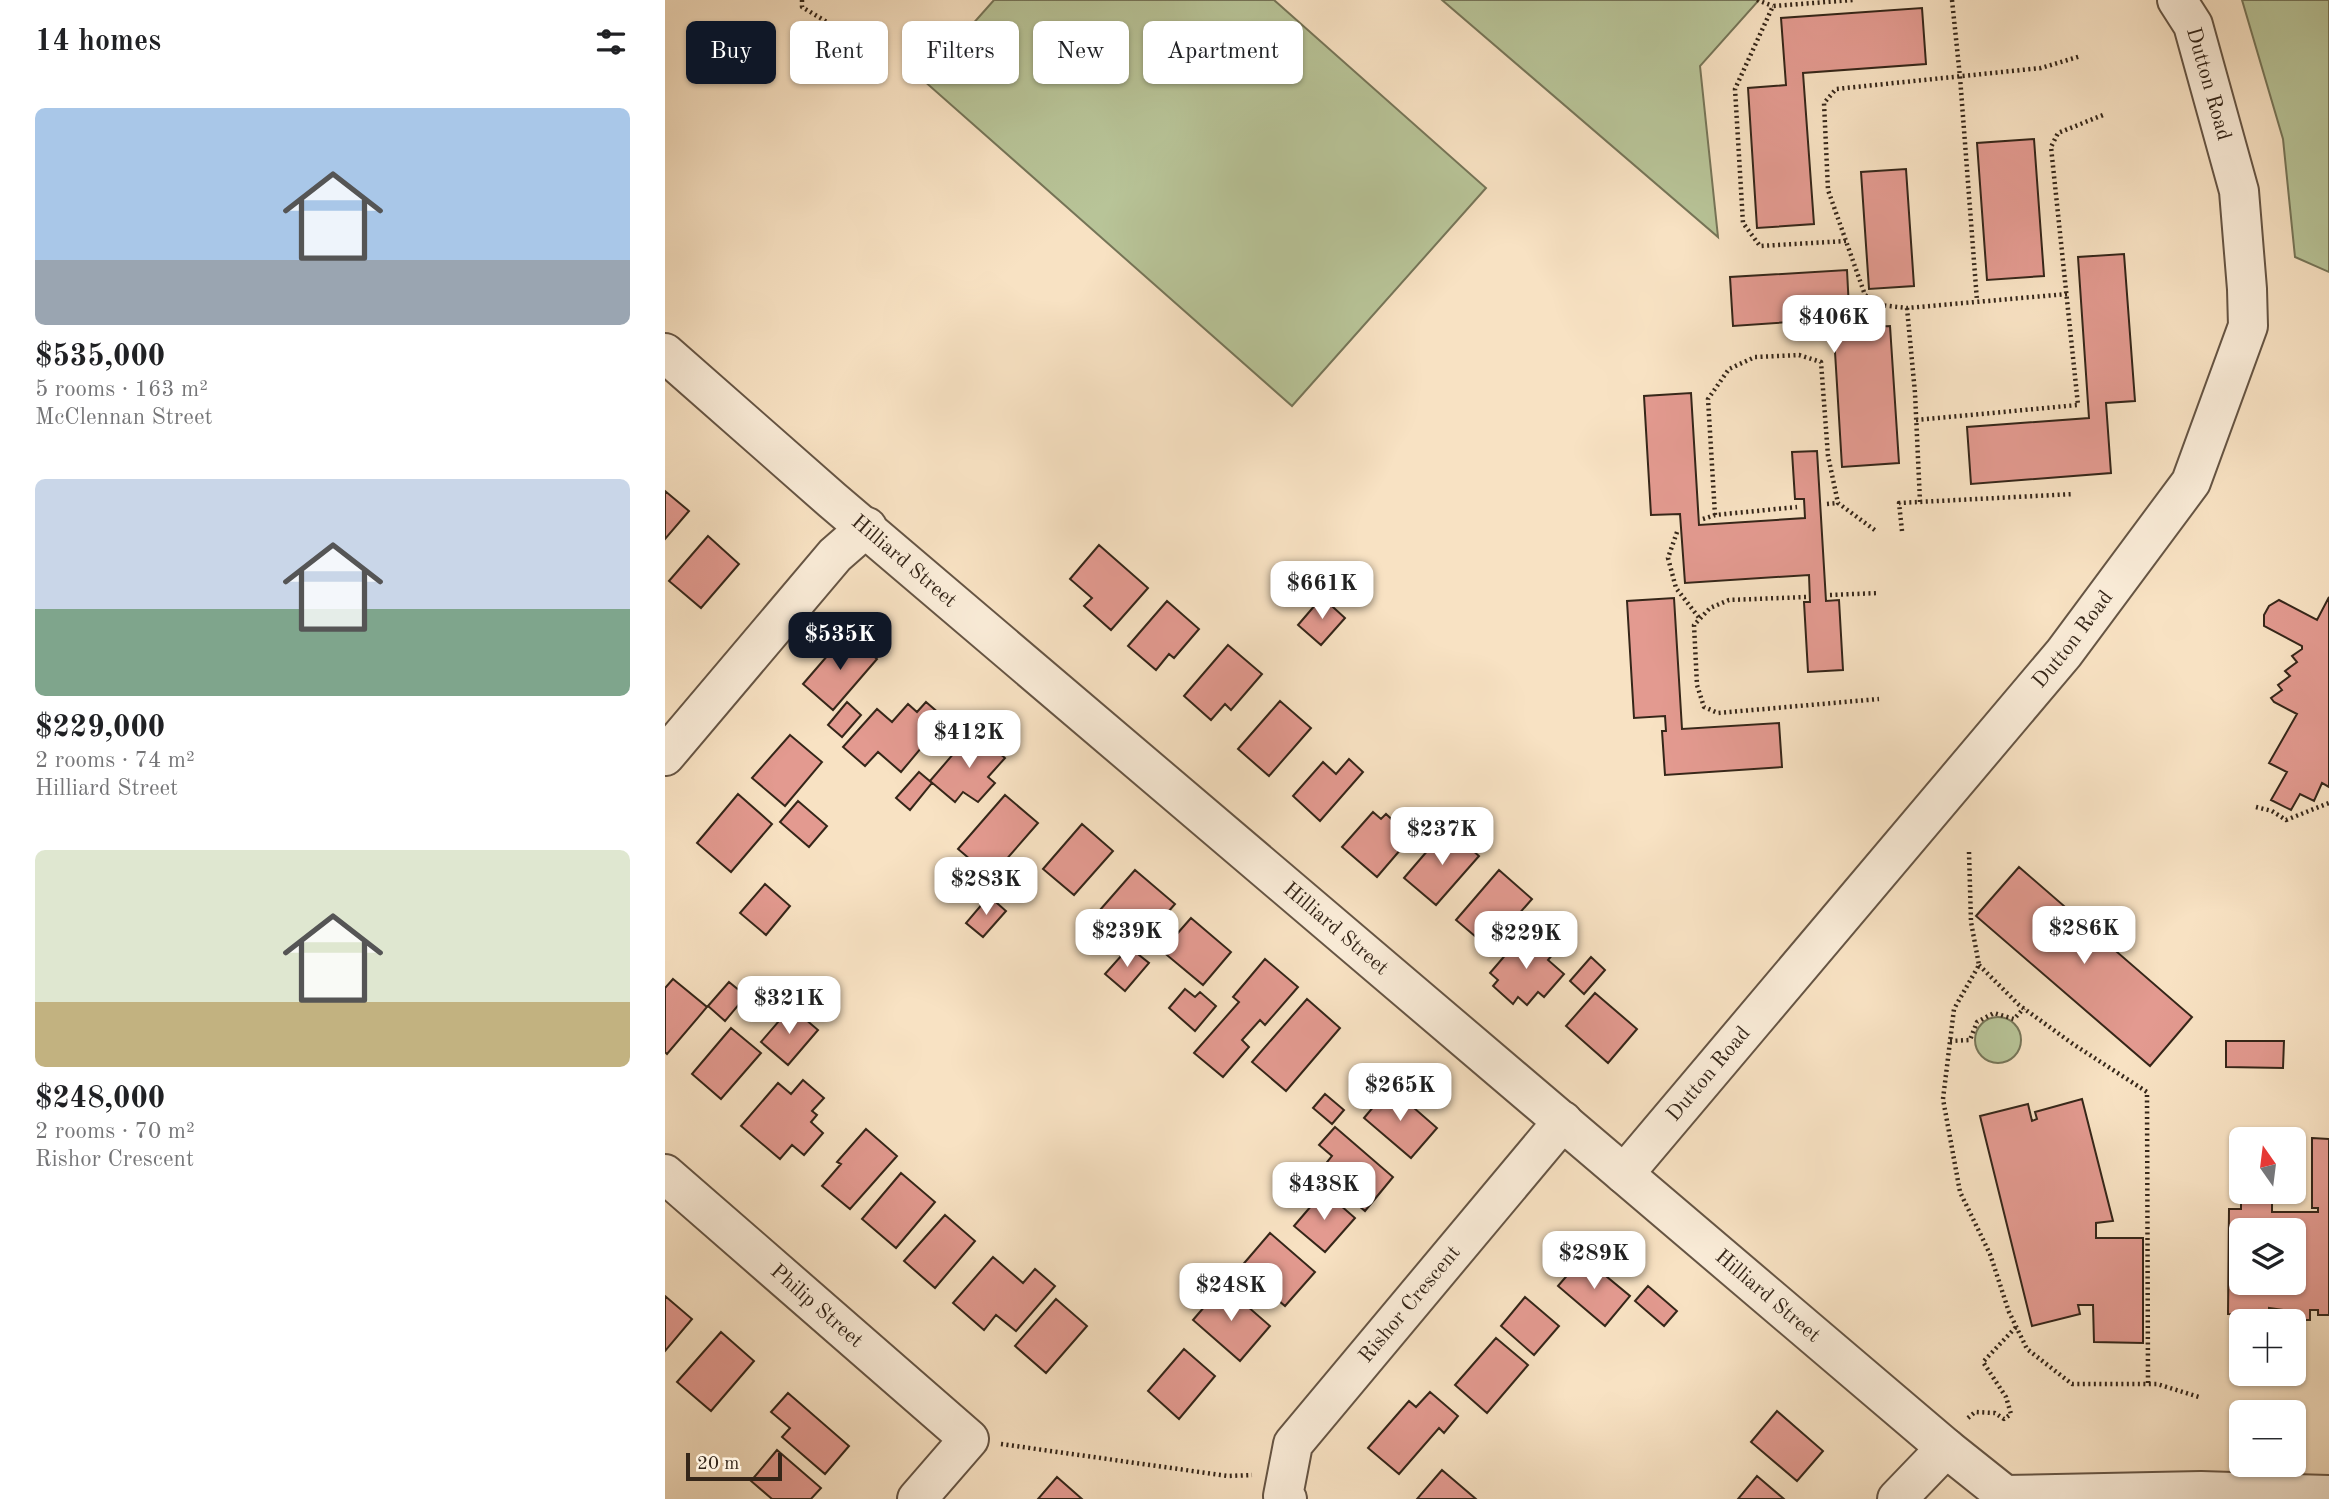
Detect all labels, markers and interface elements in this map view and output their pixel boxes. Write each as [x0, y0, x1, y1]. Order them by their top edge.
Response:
chip: Buy [686, 21, 776, 84]
chip: Rent [790, 21, 888, 84]
chip: Filters [902, 21, 1019, 84]
chip: New [1033, 21, 1129, 84]
chip: Apartment [1143, 21, 1303, 84]
icon: filters [592, 23, 630, 61]
street label: Dutton Road [2182, 25, 2234, 143]
text: 14 homes [35, 27, 161, 57]
icon: home [270, 153, 396, 279]
pin: $406K [1785, 296, 1883, 355]
text: $406K [1798, 306, 1870, 329]
text: $535,000 [35, 342, 165, 372]
text: 5 rooms · 163 m² [35, 378, 208, 401]
text: McClennan Street [35, 406, 213, 429]
street label: Hilliard Street [847, 511, 961, 612]
icon: home [270, 524, 396, 650]
pin: $661K [1273, 562, 1371, 621]
text: $661K [1286, 572, 1358, 595]
street label: Dutton Road [2029, 587, 2117, 692]
pin: $535K [791, 612, 889, 672]
text: $535K [804, 623, 876, 646]
pin: $412K [920, 710, 1018, 770]
text: $229,000 [35, 713, 165, 743]
text: $412K [933, 721, 1005, 744]
text: 2 rooms · 74 m² [35, 749, 195, 772]
text: Hilliard Street [35, 777, 178, 800]
pin: $237K [1393, 808, 1491, 867]
text: $237K [1406, 818, 1478, 841]
pin: $283K [937, 858, 1035, 917]
text: $283K [950, 868, 1022, 891]
street label: Hilliard Street [1279, 878, 1392, 979]
icon: home [270, 895, 396, 1021]
pin: $286K [2035, 906, 2133, 966]
pin: $239K [1078, 909, 1176, 969]
pin: $229K [1477, 912, 1575, 971]
text: $286K [2048, 917, 2120, 940]
text: $239K [1091, 920, 1163, 943]
text: $229K [1490, 922, 1562, 945]
pin: $321K [740, 976, 838, 1036]
text: $321K [753, 987, 825, 1010]
street label: Dutton Road [1663, 1023, 1754, 1125]
pin: $265K [1351, 1064, 1449, 1123]
text: $265K [1364, 1074, 1436, 1097]
text: $248,000 [35, 1084, 165, 1114]
text: 2 rooms · 70 m² [35, 1120, 195, 1143]
north arrow [2229, 1127, 2307, 1204]
map controls [2229, 1127, 2306, 1477]
text: Rishor Crescent [35, 1148, 194, 1171]
pin: $438K [1275, 1162, 1373, 1222]
text: $438K [1288, 1173, 1360, 1196]
button: layers [2229, 1218, 2306, 1295]
pin: $289K [1545, 1232, 1643, 1291]
street label: Rishor Crescent [1355, 1242, 1464, 1367]
text: $289K [1558, 1242, 1630, 1265]
street label: Hilliard Street [1711, 1246, 1824, 1347]
street label: Philip Street [766, 1260, 867, 1352]
pin: $248K [1182, 1264, 1280, 1323]
text: $248K [1195, 1274, 1267, 1297]
button: + [2229, 1309, 2306, 1386]
button: − [2229, 1400, 2306, 1477]
scale bar [686, 1450, 782, 1482]
text: 20 m [697, 1455, 739, 1474]

